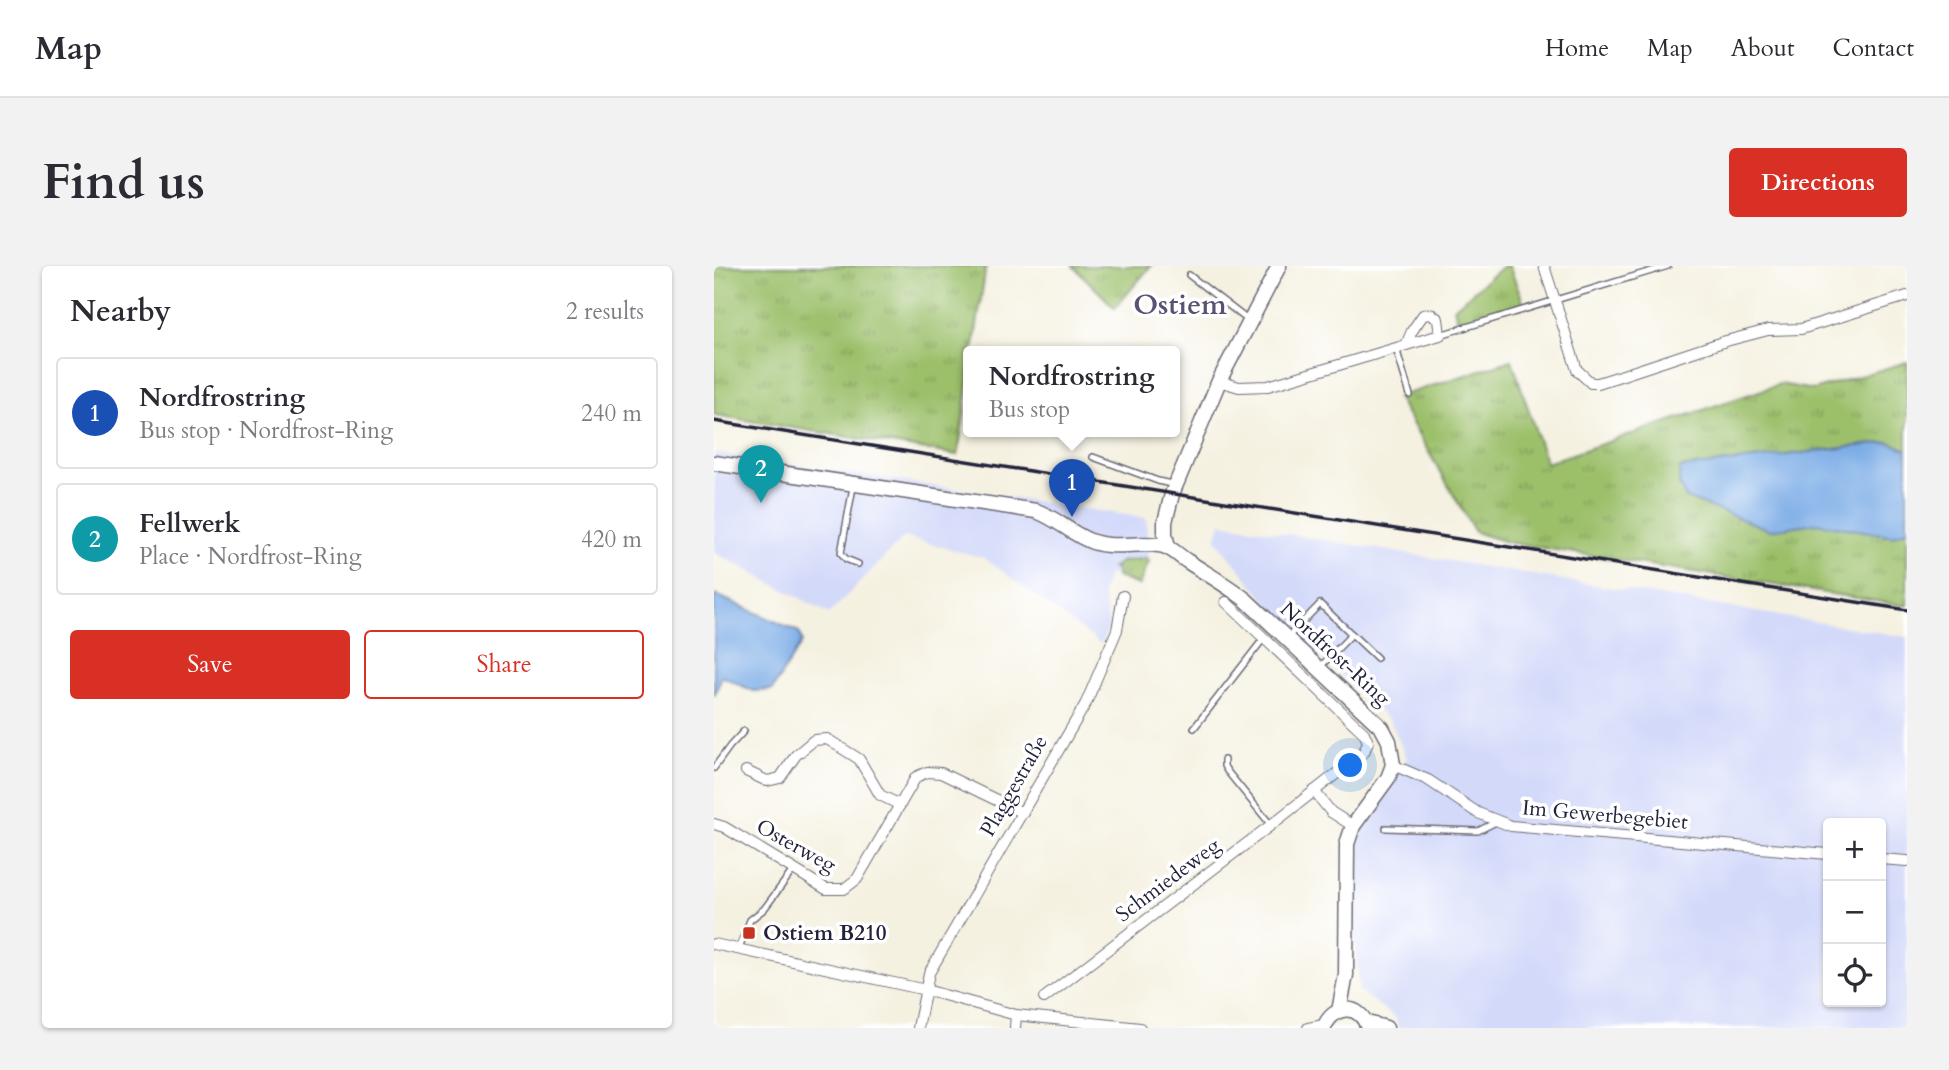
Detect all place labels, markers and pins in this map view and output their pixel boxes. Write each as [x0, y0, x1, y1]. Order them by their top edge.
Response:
pin: 2 [738, 445, 784, 503]
pin: 1 [1049, 459, 1095, 517]
place label: Ostiem B210 [763, 919, 887, 948]
marker: Ostiem B210 [741, 925, 757, 941]

